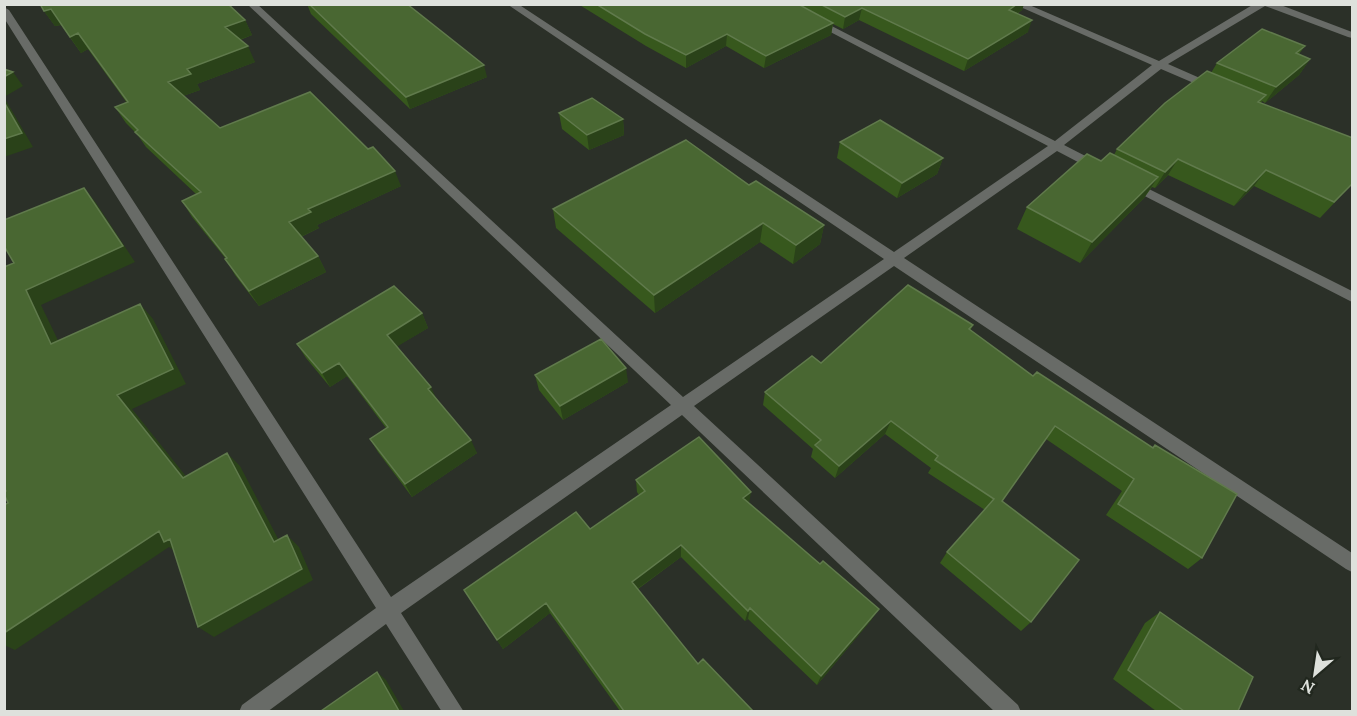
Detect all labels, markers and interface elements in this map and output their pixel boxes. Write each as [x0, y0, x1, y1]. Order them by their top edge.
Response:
north arrow [1285, 644, 1345, 704]
text: N [1297, 675, 1318, 699]

